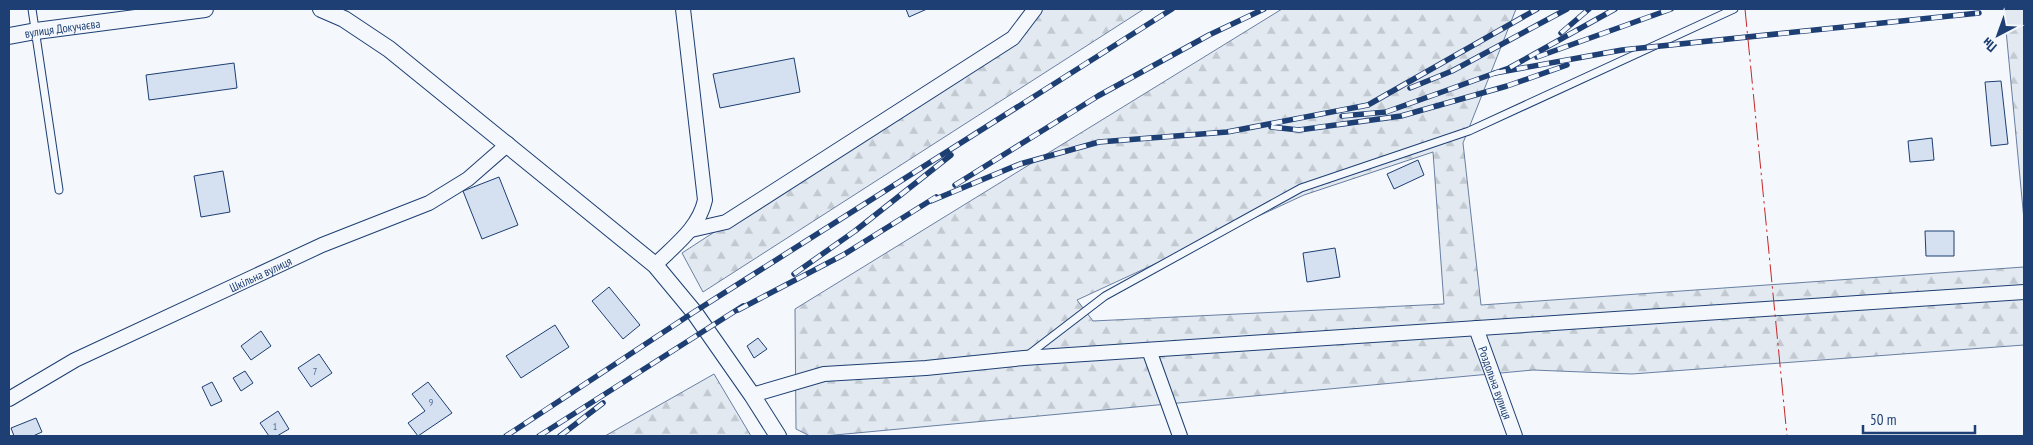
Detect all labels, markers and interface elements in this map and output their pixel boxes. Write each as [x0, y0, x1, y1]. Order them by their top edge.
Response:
north arrow [1973, 10, 2023, 60]
street label: вулиця Докучаєва [23, 15, 101, 40]
text: Пн [1978, 34, 2000, 56]
street label: Шкільна вулиця [227, 253, 294, 295]
street label: Роздольна вулиця [1476, 344, 1516, 421]
house number: 7 [313, 365, 317, 378]
house number: 9 [429, 396, 433, 409]
scale bar [1863, 402, 1976, 434]
text: 50 m [1870, 410, 1896, 429]
house number: 1 [273, 420, 277, 433]

